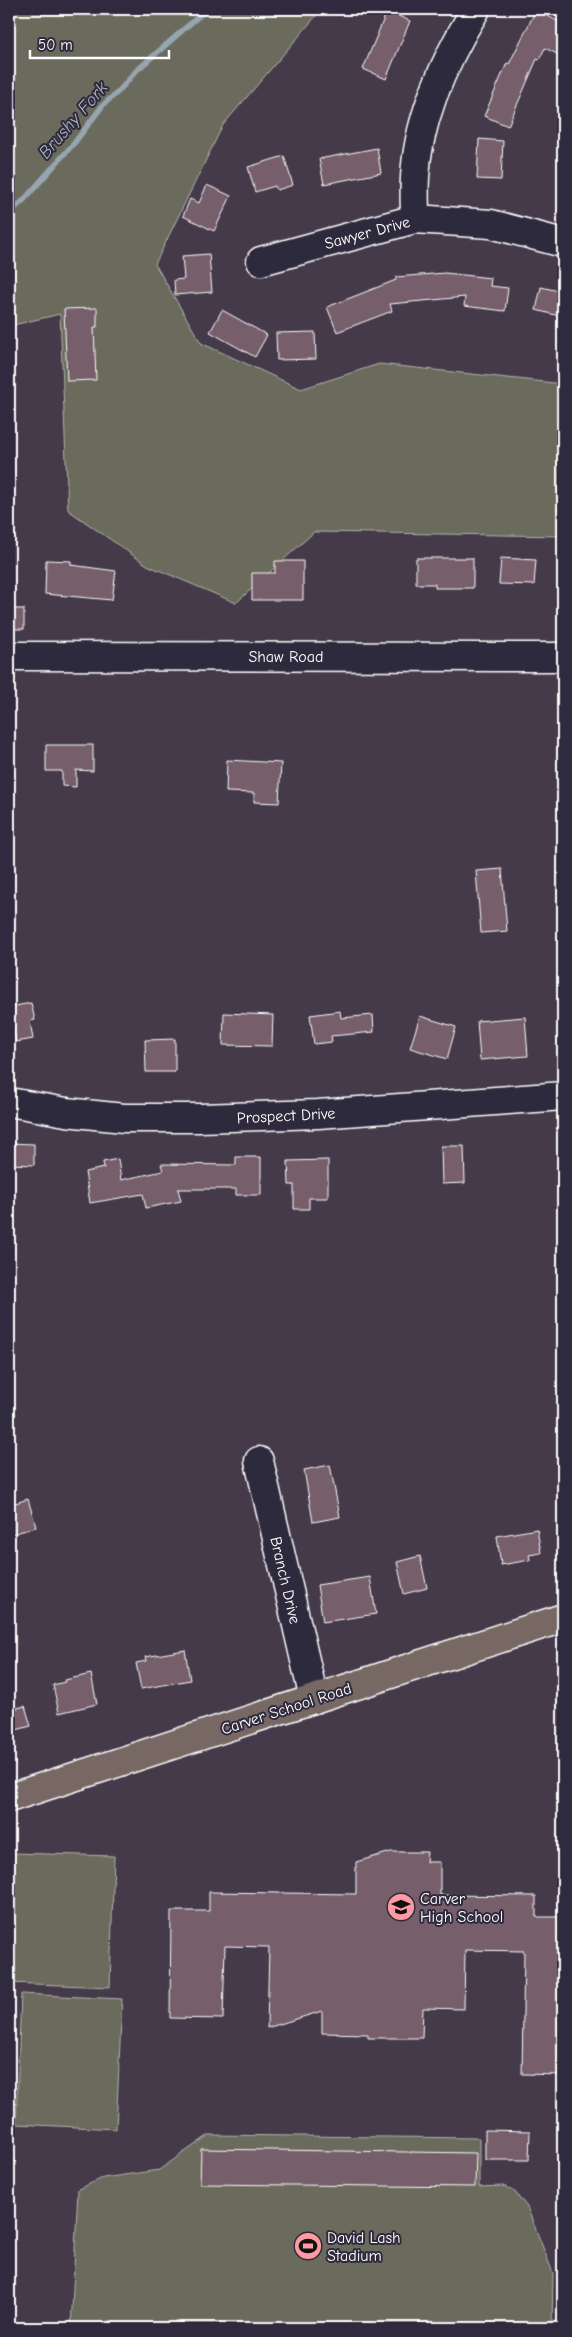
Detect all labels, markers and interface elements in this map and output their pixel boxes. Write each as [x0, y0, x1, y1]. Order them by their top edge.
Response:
scale bar [30, 28, 169, 60]
text: 50 m [38, 36, 73, 54]
water label: Brushy Fork [34, 78, 113, 163]
street label: Sawyer Drive [323, 213, 412, 253]
street label: Shaw Road [248, 648, 324, 666]
street label: Prospect Drive [236, 1104, 336, 1128]
street label: Branch Drive [266, 1535, 304, 1626]
street label: Carver School Road [219, 1679, 354, 1739]
place label: Carver High School [420, 1890, 503, 1926]
school or university icon: Carver High School [386, 1892, 416, 1922]
place label: David Lash Stadium [327, 2229, 401, 2265]
sports icon: David Lash Stadium [293, 2231, 323, 2261]

